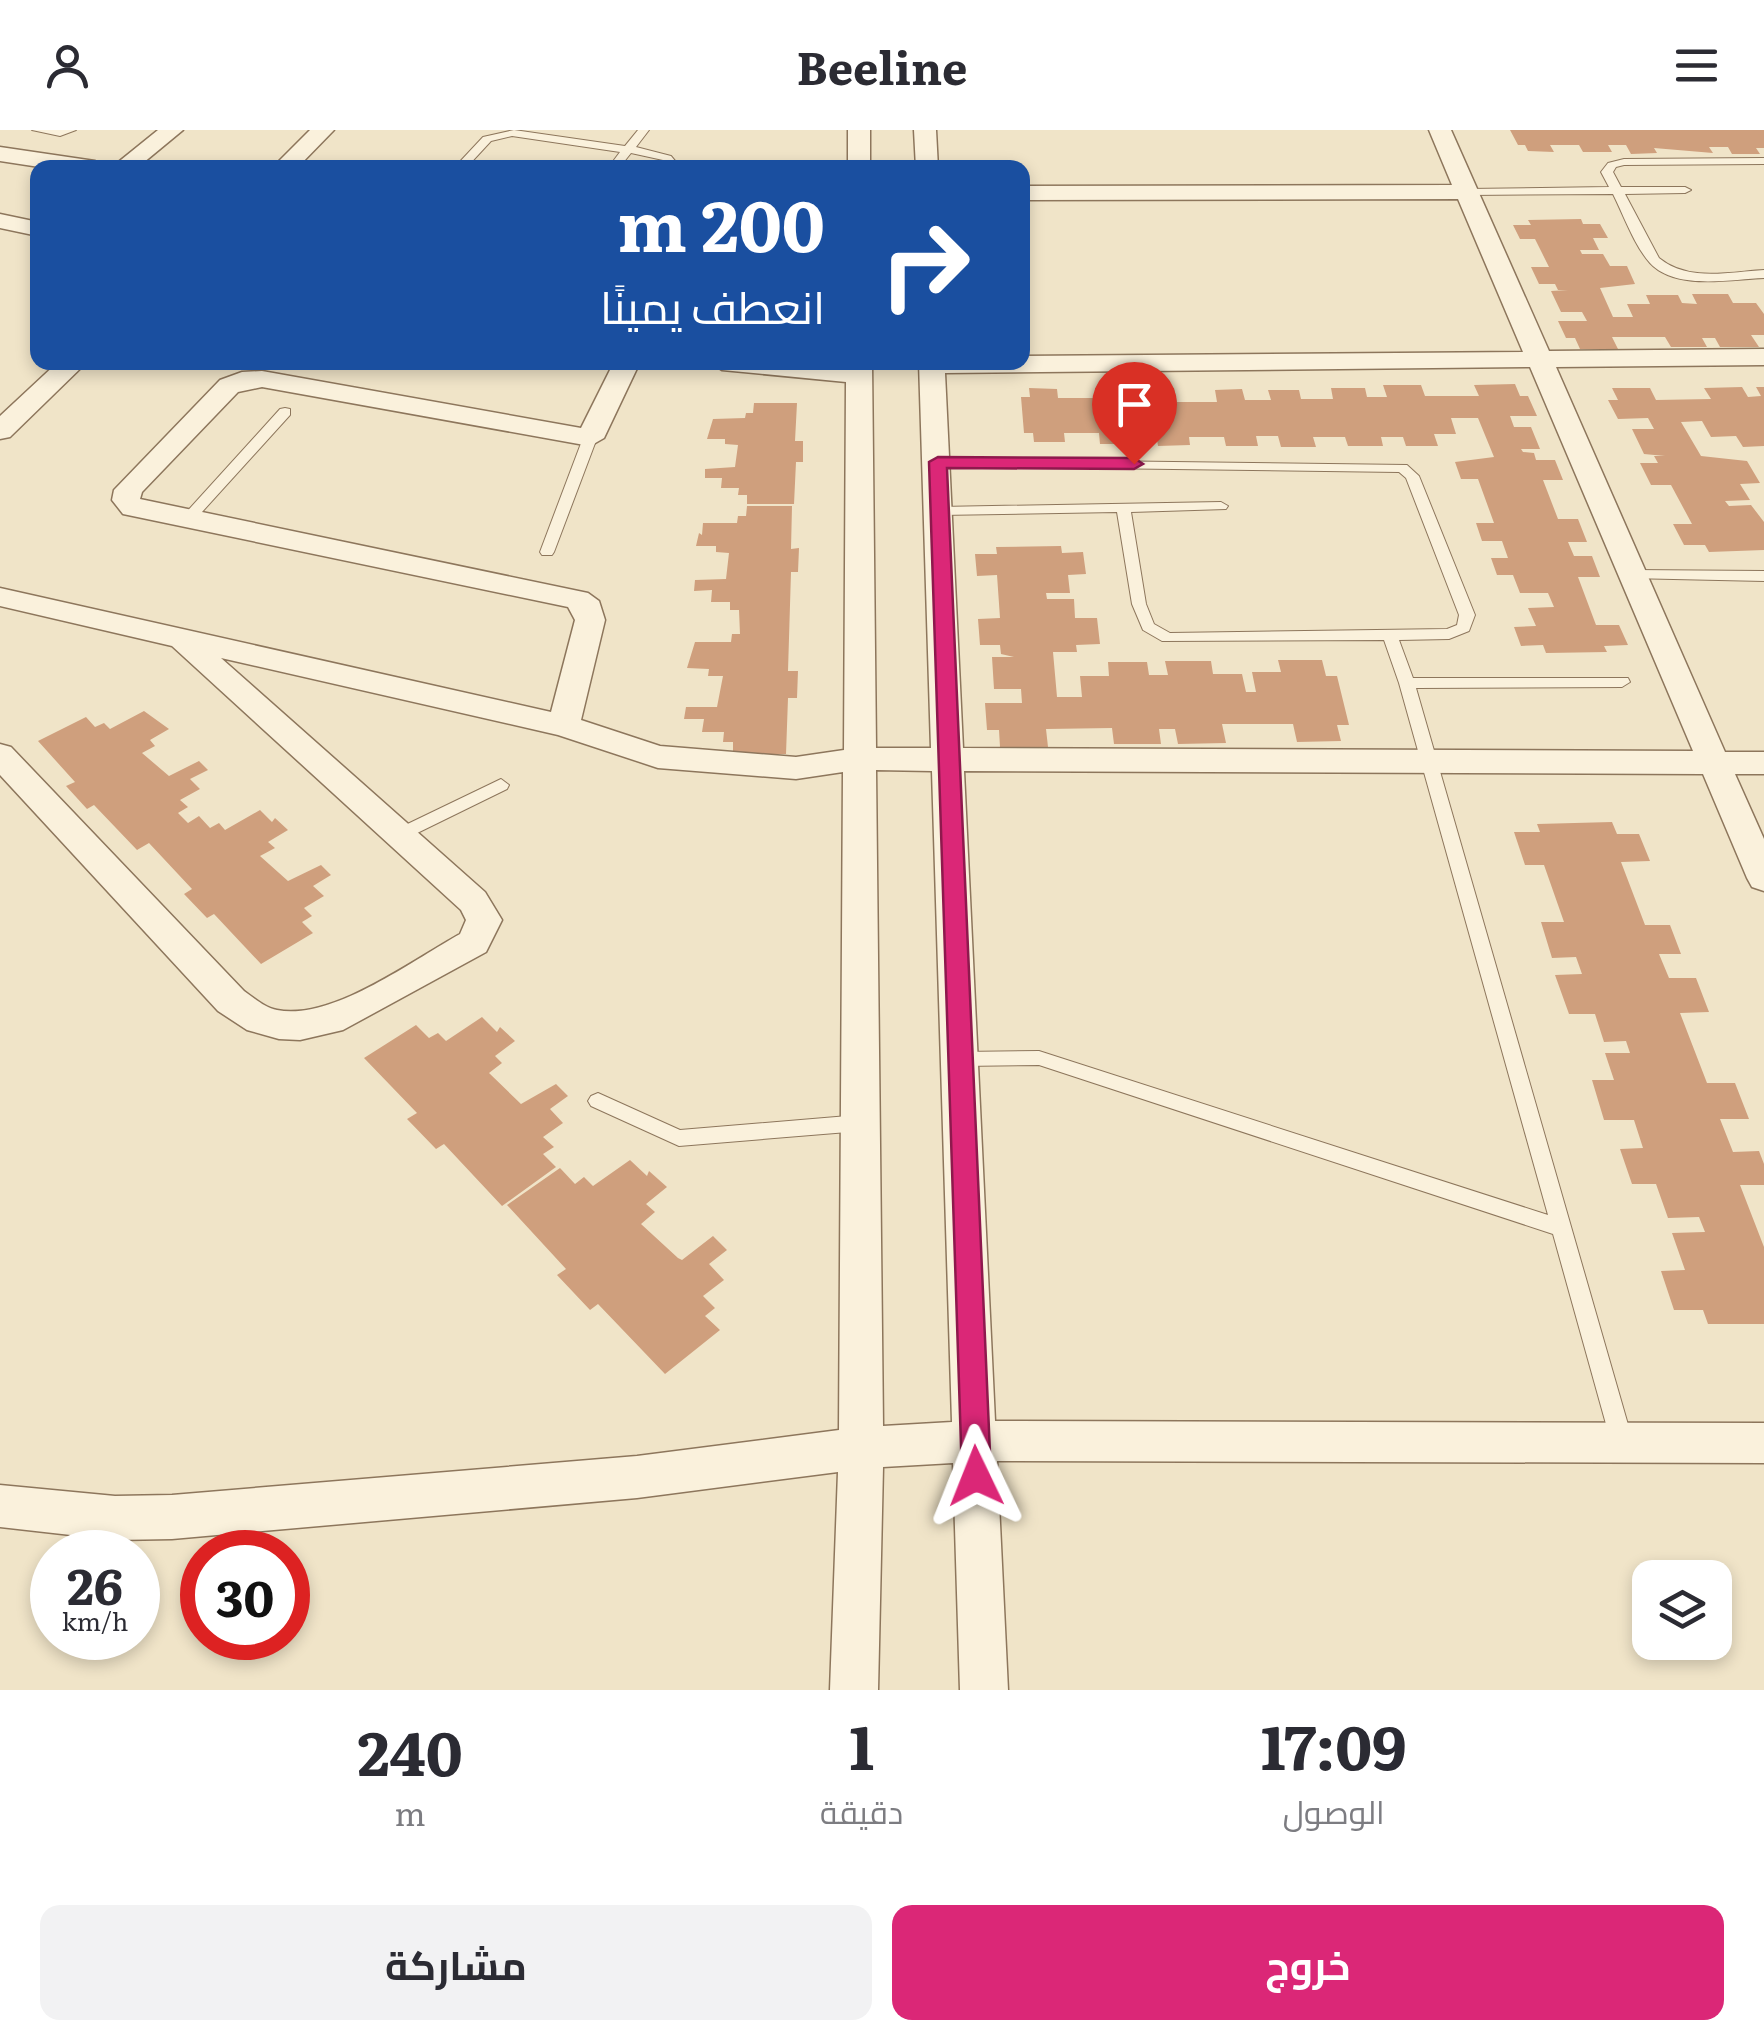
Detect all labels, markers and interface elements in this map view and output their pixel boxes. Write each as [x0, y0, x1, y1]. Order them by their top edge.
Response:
text: Beeline [797, 32, 967, 99]
icon: person [40, 38, 95, 93]
icon: menu [1669, 38, 1724, 93]
text: 200 m [617, 170, 825, 274]
icon: right [860, 200, 990, 330]
text: انعطف يمينًا [600, 271, 825, 338]
pin [1092, 362, 1177, 465]
icon: arrive [1107, 377, 1162, 432]
position arrow [924, 1424, 1028, 1528]
speed limit sign: 30 [180, 1530, 310, 1660]
text: 26 [67, 1546, 123, 1620]
map controls [1632, 1560, 1732, 1660]
button: layers [1632, 1560, 1732, 1660]
text: km/h [62, 1602, 128, 1639]
text: 1 [849, 1699, 874, 1788]
text: 17:09 [1261, 1699, 1407, 1788]
text: 240 [357, 1705, 463, 1794]
text: دقيقة [820, 1786, 903, 1834]
text: الوصول [1283, 1786, 1385, 1834]
text: m [395, 1788, 426, 1836]
button: مشاركة [40, 1905, 872, 2020]
button: خروج [892, 1905, 1724, 2020]

